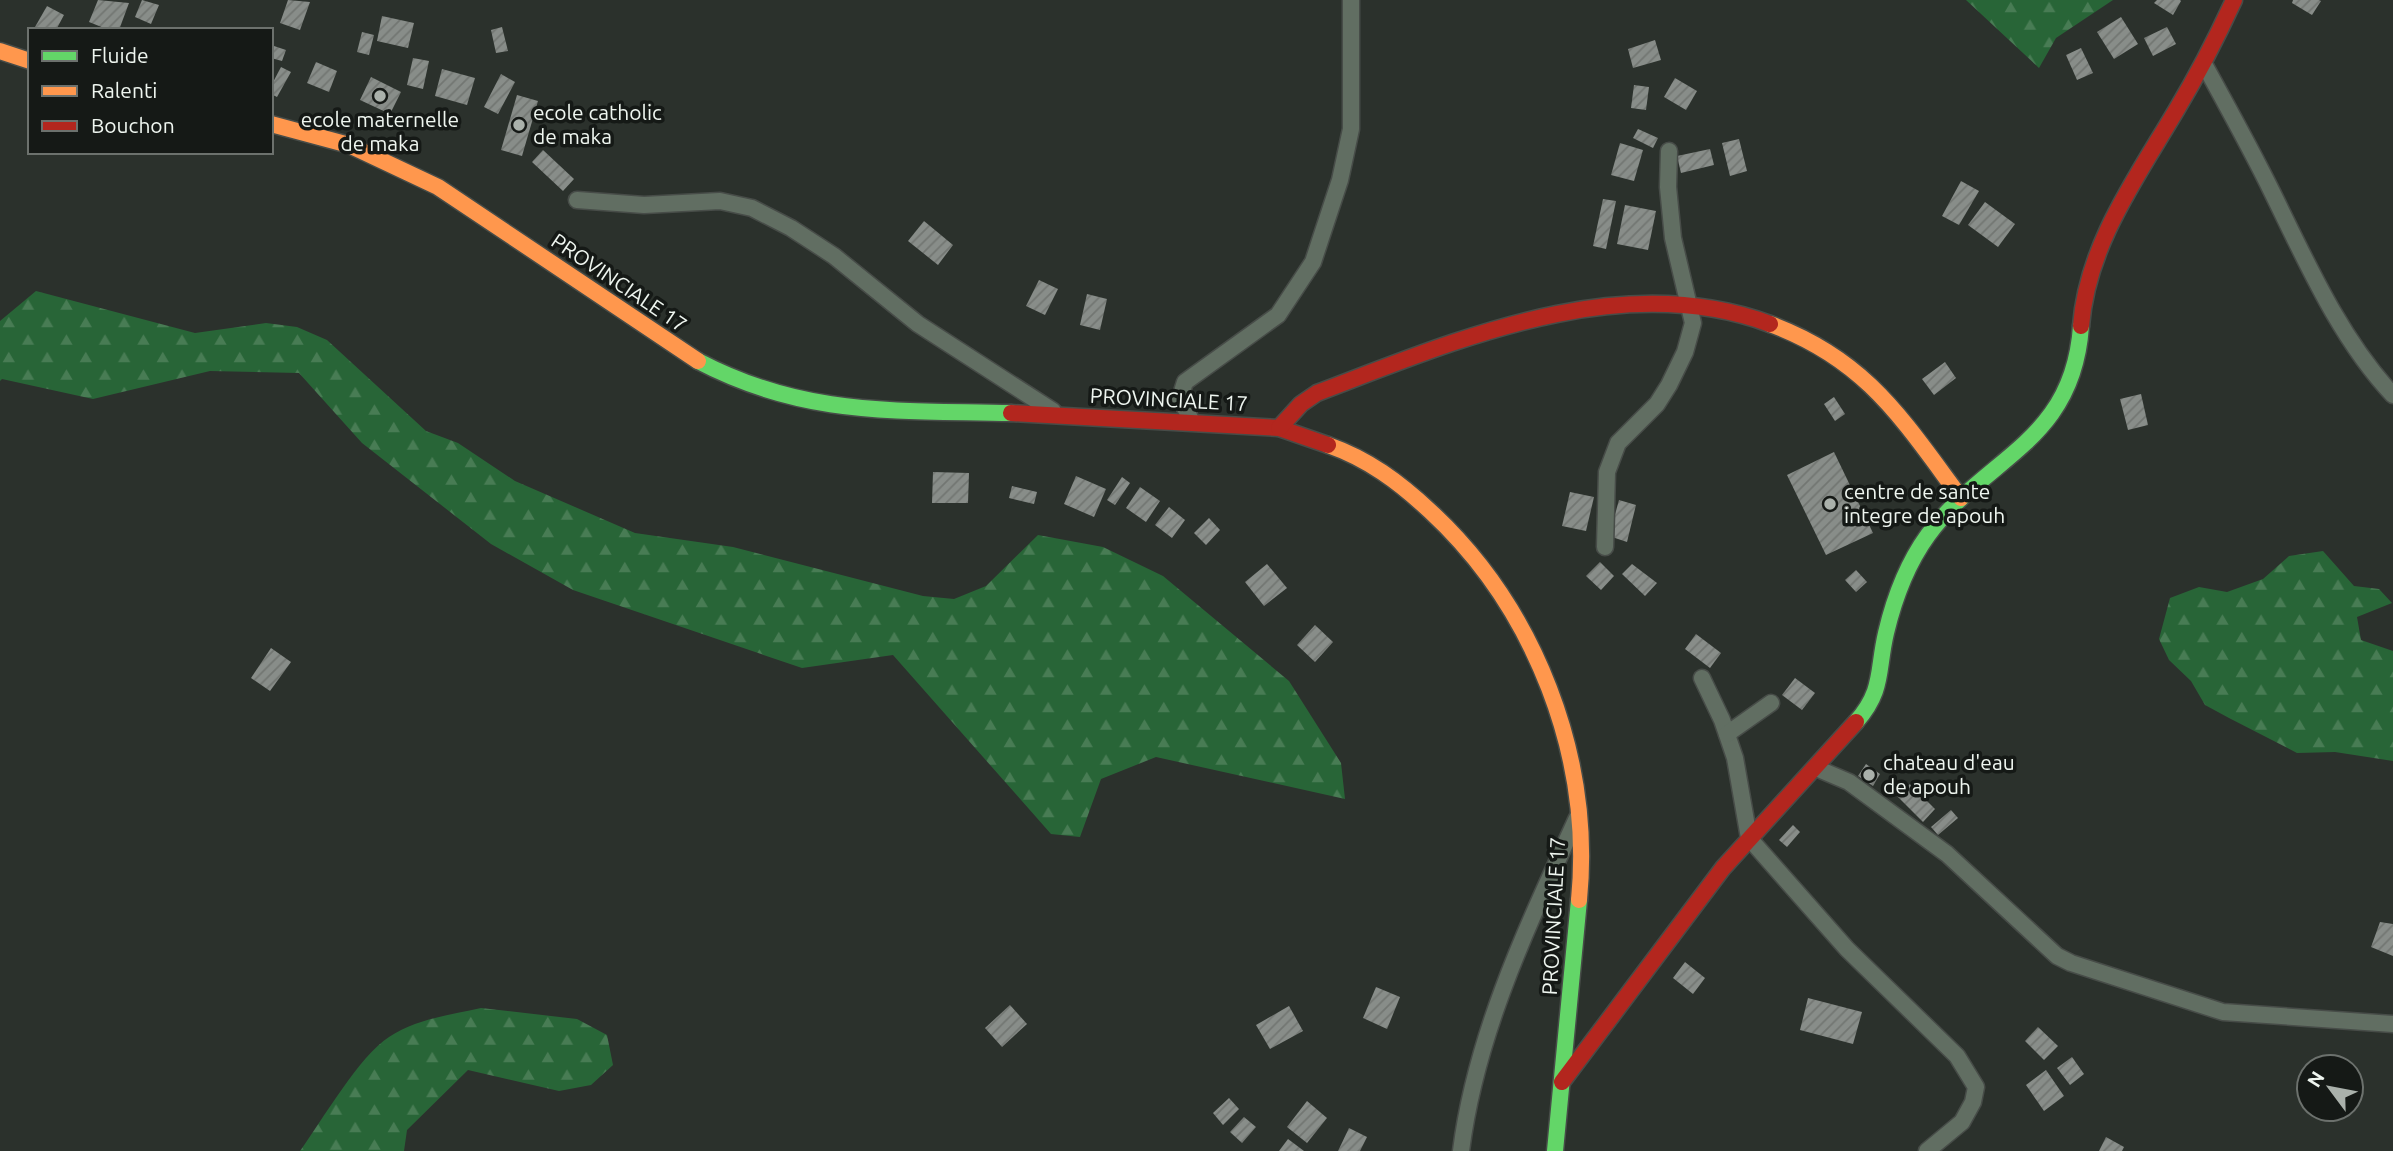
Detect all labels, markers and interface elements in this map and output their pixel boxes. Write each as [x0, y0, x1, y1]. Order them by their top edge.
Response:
legend [28, 28, 273, 154]
text: Fluide [91, 43, 149, 67]
text: Ralenti [91, 78, 157, 102]
marker: ecole maternelle de maka [372, 88, 388, 104]
place label: ecole catholic de maka [533, 100, 662, 148]
place label: ecole maternelle de maka [301, 107, 459, 155]
text: Bouchon [91, 113, 175, 137]
marker: ecole catholic de maka [511, 117, 527, 133]
street label: PROVINCIALE 17 [547, 228, 692, 336]
street label: PROVINCIALE 17 [1089, 383, 1249, 415]
place label: centre de sante integre de apouh [1844, 479, 2005, 527]
marker: centre de sante integre de apouh [1822, 496, 1838, 512]
place label: chateau d'eau de apouh [1883, 750, 2015, 798]
marker: chateau d'eau de apouh [1861, 767, 1877, 783]
street label: PROVINCIALE 17 [1537, 836, 1569, 996]
north arrow [2295, 1053, 2365, 1123]
text: N [2302, 1067, 2329, 1091]

